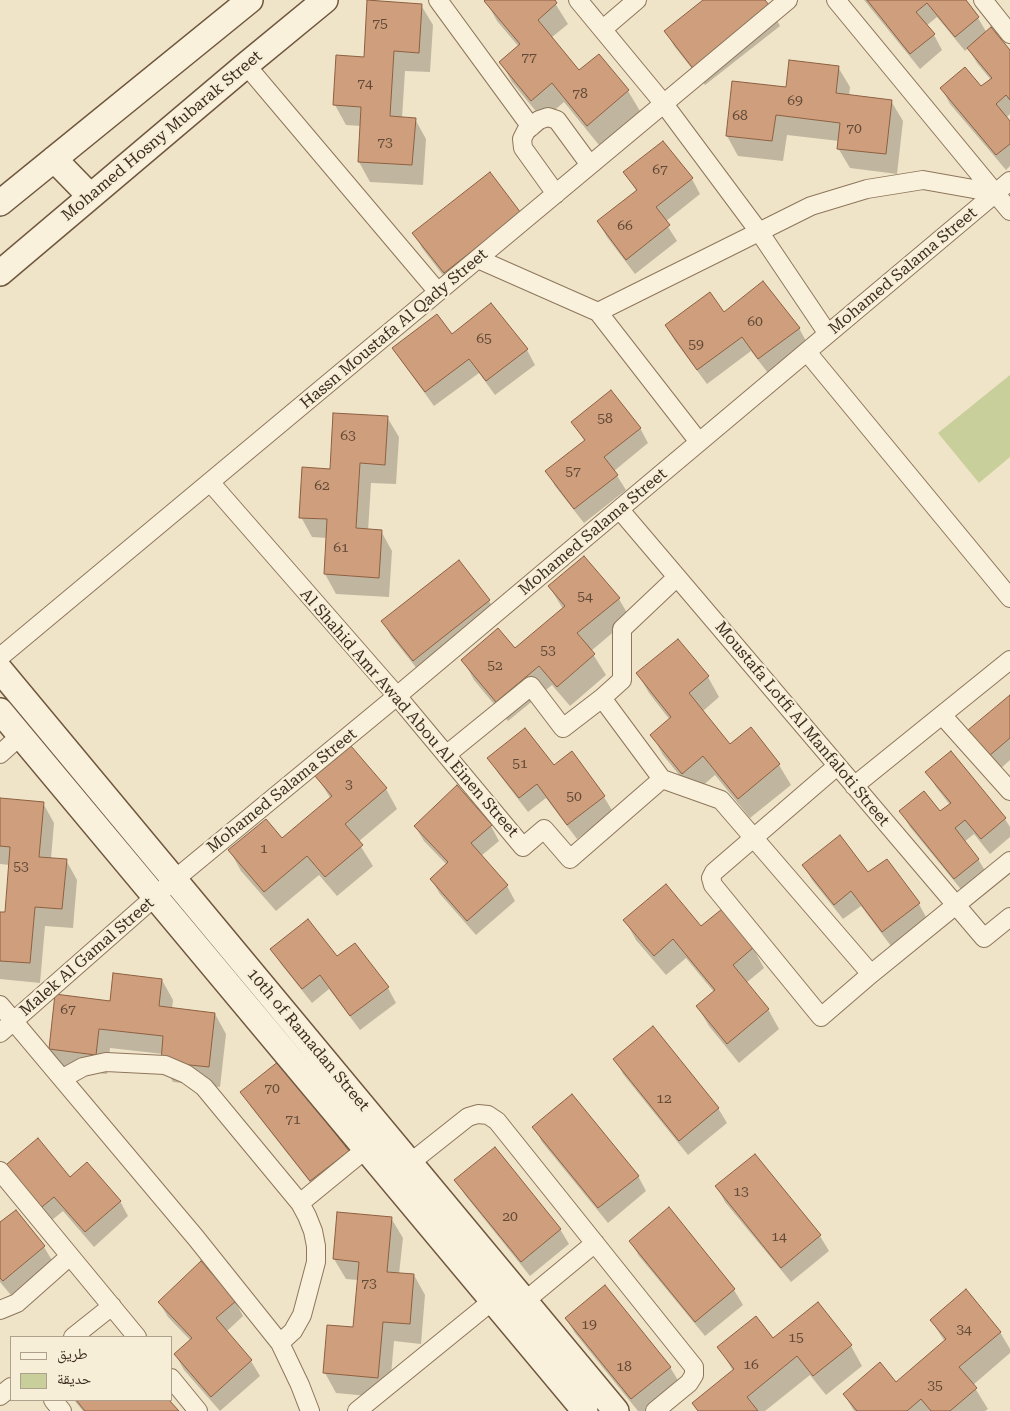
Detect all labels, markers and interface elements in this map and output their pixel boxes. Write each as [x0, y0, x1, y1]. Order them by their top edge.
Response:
house number: 75 [372, 16, 388, 32]
street label: Mohamed Hosny Mubarak Street [58, 47, 266, 225]
house number: 77 [521, 50, 537, 66]
house number: 74 [357, 76, 373, 92]
house number: 78 [572, 86, 588, 102]
house number: 69 [787, 93, 803, 109]
house number: 68 [732, 108, 748, 124]
house number: 70 [846, 121, 862, 137]
house number: 73 [377, 135, 393, 151]
house number: 67 [652, 162, 668, 178]
street label: Mohamed Salama Street [825, 203, 981, 339]
house number: 66 [617, 218, 633, 234]
street label: Hassn Moustafa Al Qady Street [297, 245, 491, 413]
house number: 60 [747, 314, 763, 330]
house number: 65 [476, 331, 492, 347]
house number: 59 [688, 337, 704, 353]
house number: 58 [597, 411, 613, 427]
house number: 63 [340, 428, 356, 444]
street label: Mohamed Salama Street [515, 464, 671, 600]
house number: 57 [565, 464, 581, 480]
house number: 62 [314, 478, 330, 494]
house number: 61 [333, 540, 349, 556]
street label: Al Shahid Amr Awad Abou Al Einen Street [296, 585, 522, 841]
house number: 54 [577, 589, 593, 605]
street label: Moustafa Lotfi Al Manfaloti Street [711, 618, 893, 830]
house number: 53 [540, 643, 556, 659]
house number: 52 [487, 658, 503, 674]
street label: Mohamed Salama Street [203, 725, 361, 857]
house number: 51 [512, 756, 528, 772]
house number: 3 [345, 777, 353, 793]
house number: 50 [566, 789, 582, 805]
house number: 1 [260, 841, 268, 857]
house number: 53 [13, 859, 29, 875]
street label: Malek Al Gamal Street [16, 894, 158, 1020]
street label: 10th of Ramadan Street [243, 965, 373, 1115]
house number: 67 [60, 1002, 76, 1018]
house number: 70 [264, 1081, 280, 1097]
house number: 12 [656, 1091, 672, 1107]
house number: 71 [285, 1112, 301, 1128]
house number: 13 [733, 1184, 749, 1200]
house number: 20 [502, 1209, 518, 1225]
house number: 14 [771, 1229, 787, 1245]
house number: 73 [361, 1276, 377, 1292]
house number: 19 [581, 1317, 597, 1333]
house number: 34 [956, 1322, 972, 1338]
house number: 15 [788, 1330, 804, 1346]
legend [10, 1336, 172, 1401]
text: طريق [57, 1345, 88, 1363]
house number: 16 [743, 1357, 759, 1373]
house number: 18 [616, 1359, 632, 1375]
text: حديقة [57, 1370, 91, 1388]
house number: 35 [927, 1378, 943, 1394]

